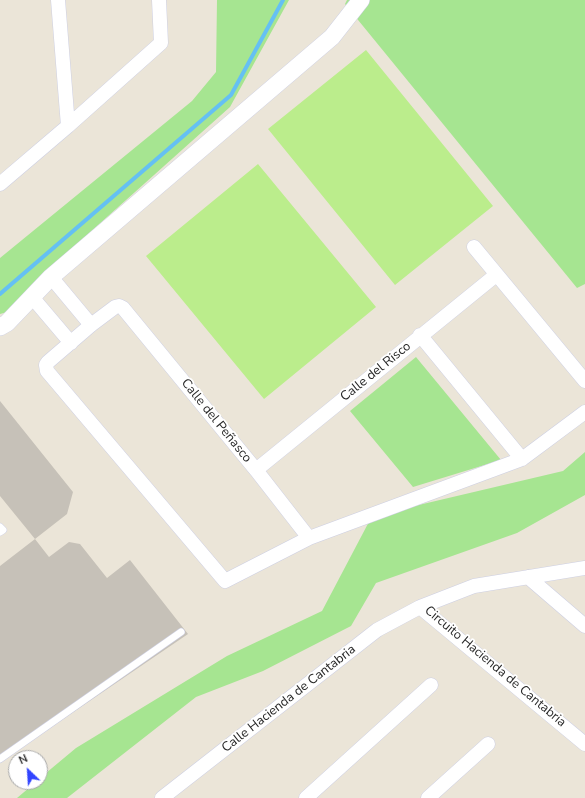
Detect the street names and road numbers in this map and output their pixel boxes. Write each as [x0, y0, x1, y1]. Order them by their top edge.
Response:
street label: Calle del Risco [338, 339, 414, 405]
street label: Calle del Peñasco [177, 376, 255, 466]
street label: Circuito Hacienda de Cantabria [421, 603, 569, 731]
street label: Calle Hacienda de Cantabria [219, 642, 359, 756]

